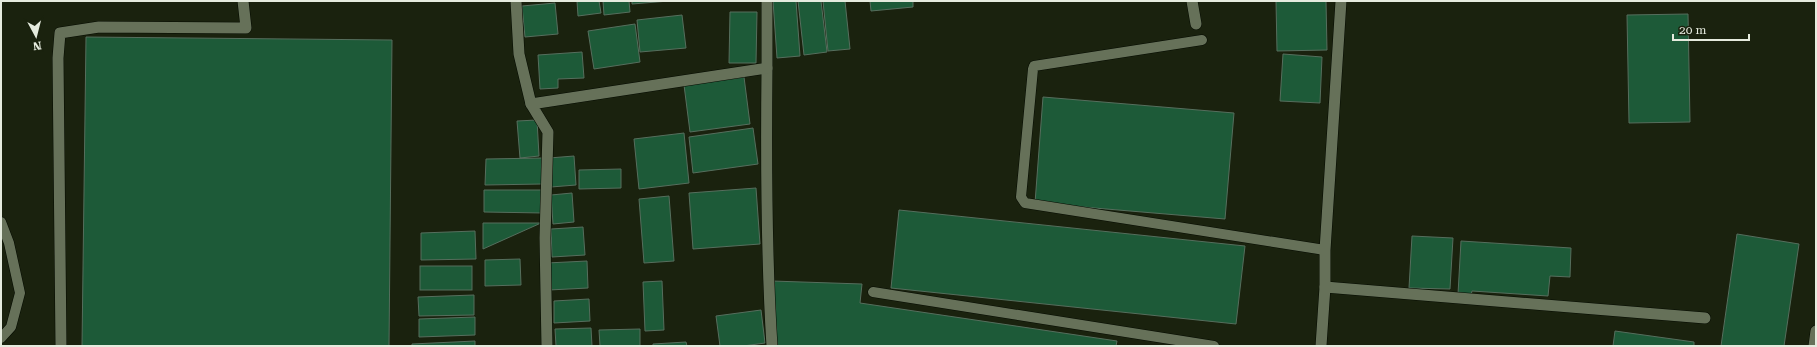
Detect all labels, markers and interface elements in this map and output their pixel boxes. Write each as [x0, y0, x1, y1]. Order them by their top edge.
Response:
north arrow [16, 16, 56, 56]
scale bar [1673, 16, 1749, 42]
text: 20 m [1679, 23, 1706, 37]
text: N [32, 38, 42, 52]

